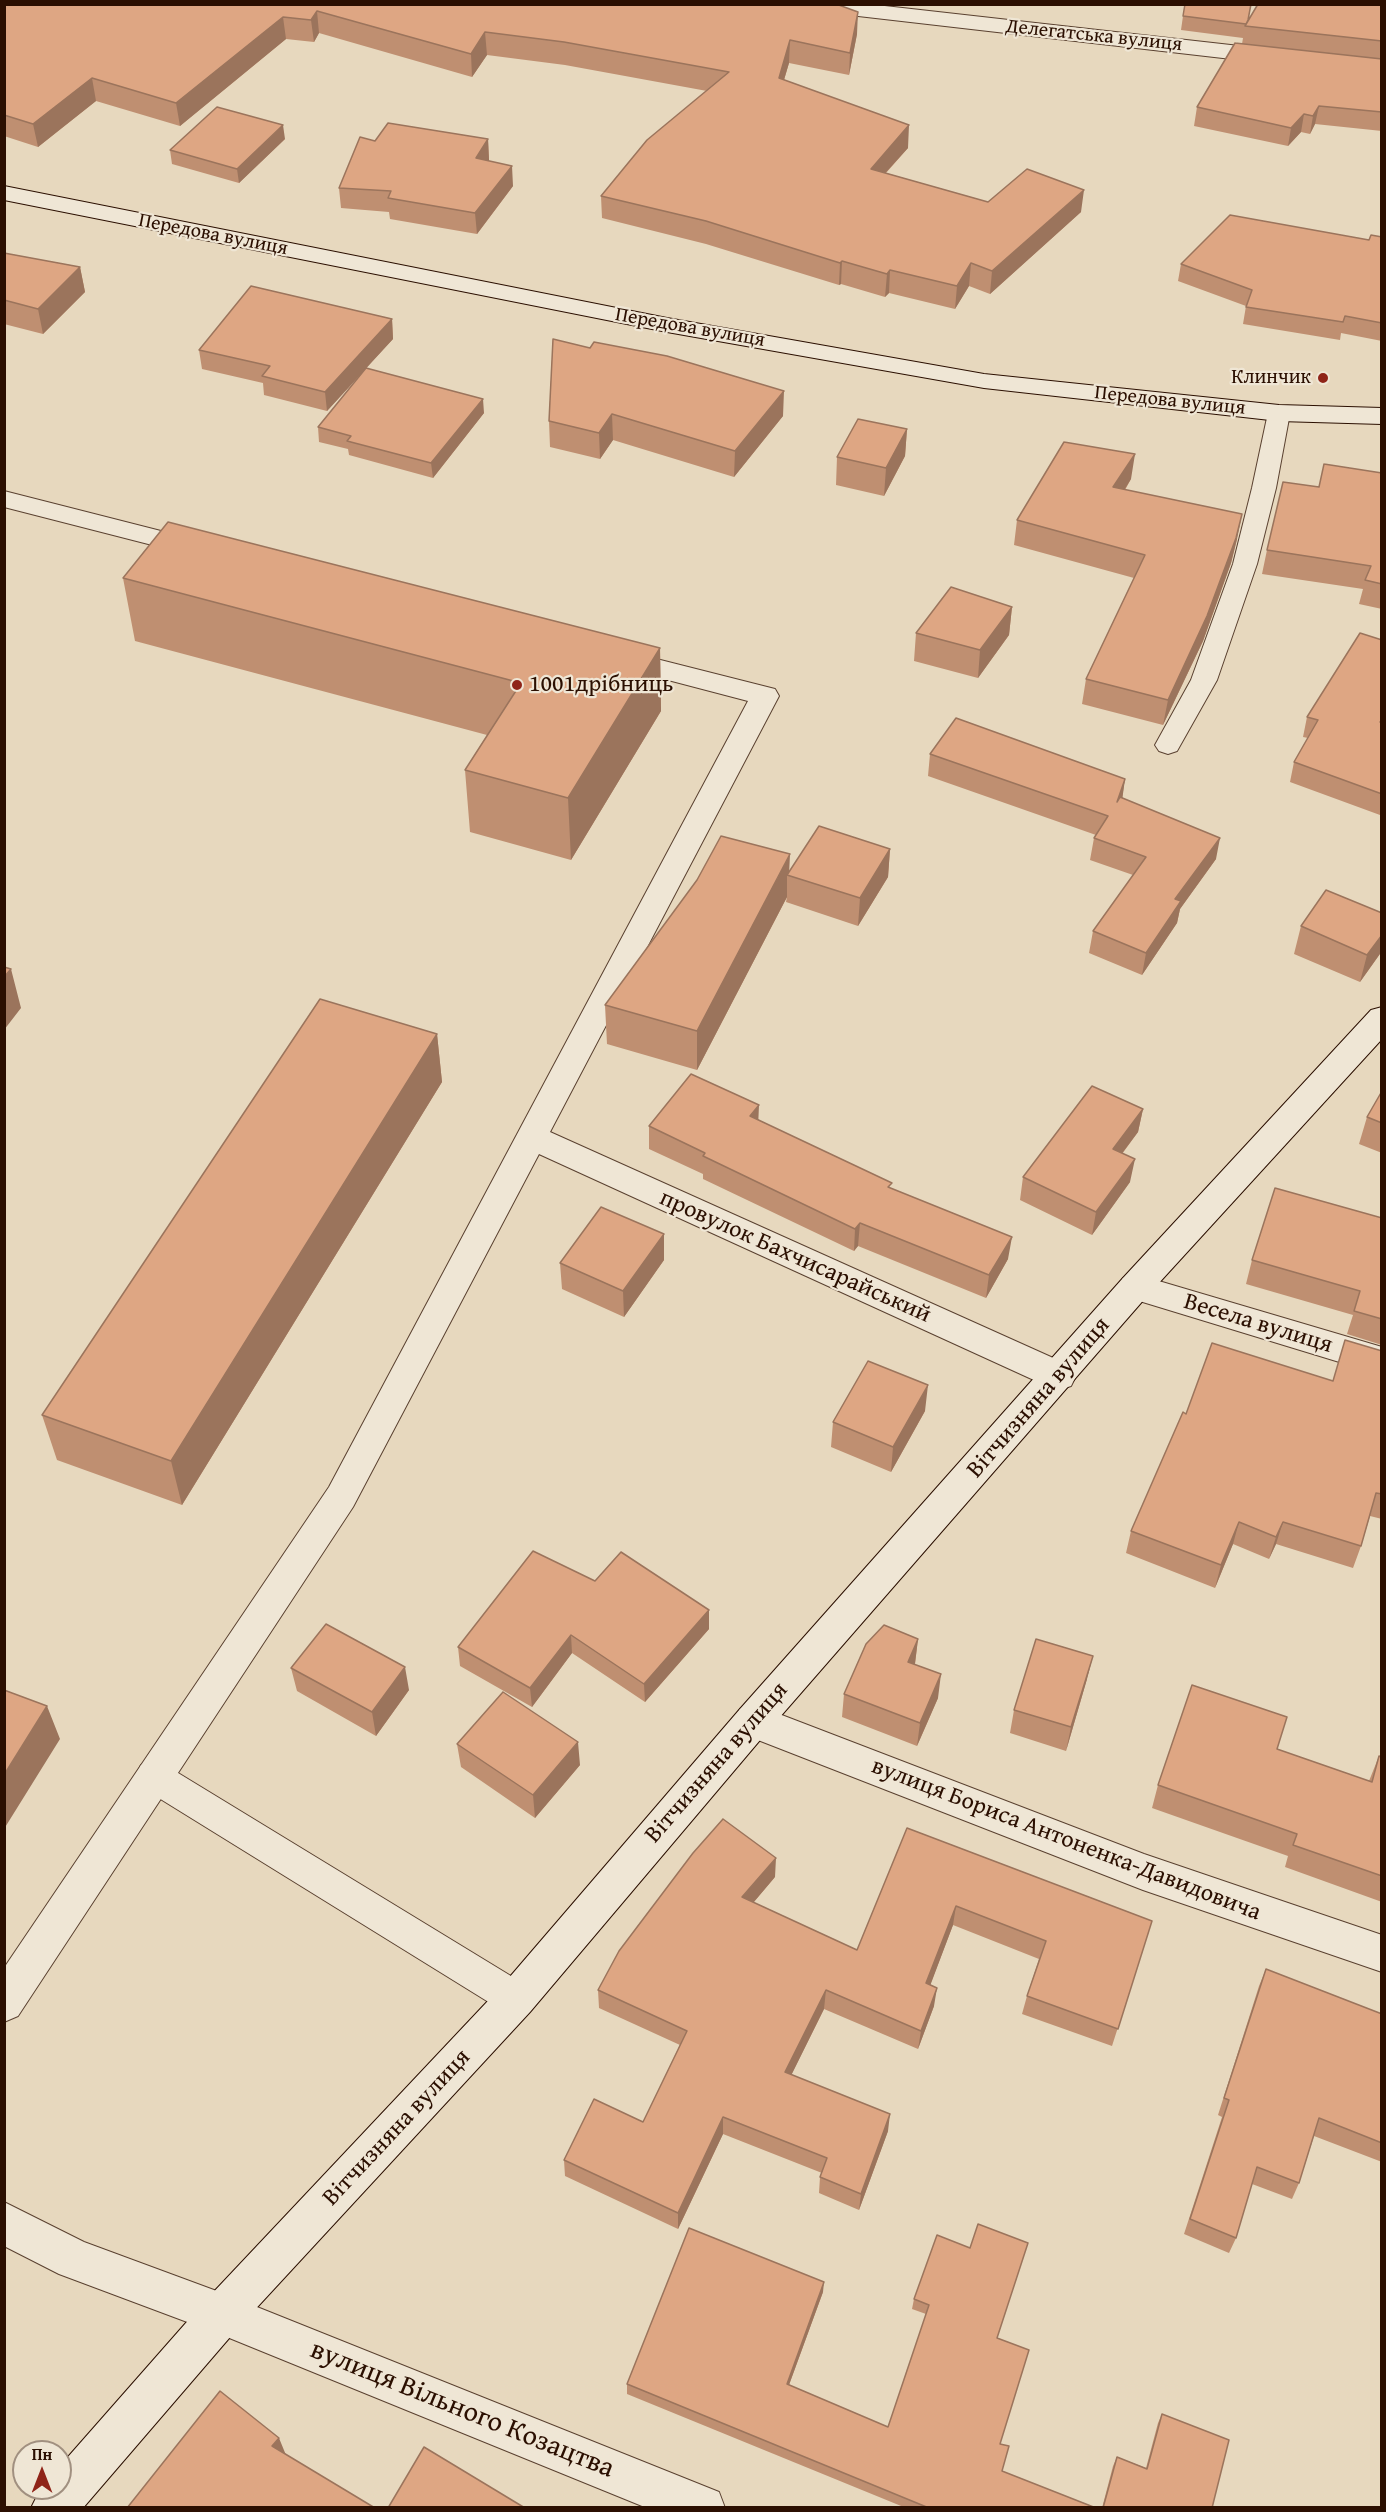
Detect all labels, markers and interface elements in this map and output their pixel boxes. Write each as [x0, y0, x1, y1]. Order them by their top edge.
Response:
street label: Делегатська вулиця [1005, 15, 1183, 57]
street label: Передова вулиця [136, 209, 290, 261]
street label: Передова вулиця [613, 303, 767, 353]
place label: Клинчик [1231, 366, 1311, 390]
marker: Клинчик [1316, 371, 1330, 385]
street label: Передова вулиця [1093, 381, 1247, 421]
place label: 1001дрібниць [529, 671, 673, 699]
marker: 1001дрібниць [510, 678, 524, 692]
street label: провулок Бахчисарайський [655, 1184, 935, 1330]
street label: Весела вулиця [1180, 1288, 1336, 1360]
street label: Вітчизняна вулиця [961, 1312, 1117, 1484]
street label: Вітчизняна вулиця [639, 1677, 795, 1849]
street label: вулиця Бориса Антоненка-Давидовича [867, 1752, 1265, 1928]
street label: Вітчизняна вулиця [317, 2044, 477, 2212]
street label: вулиця Вільного Козацтва [305, 2334, 619, 2486]
north arrow [12, 2440, 72, 2500]
text: Пн [32, 2442, 52, 2466]

